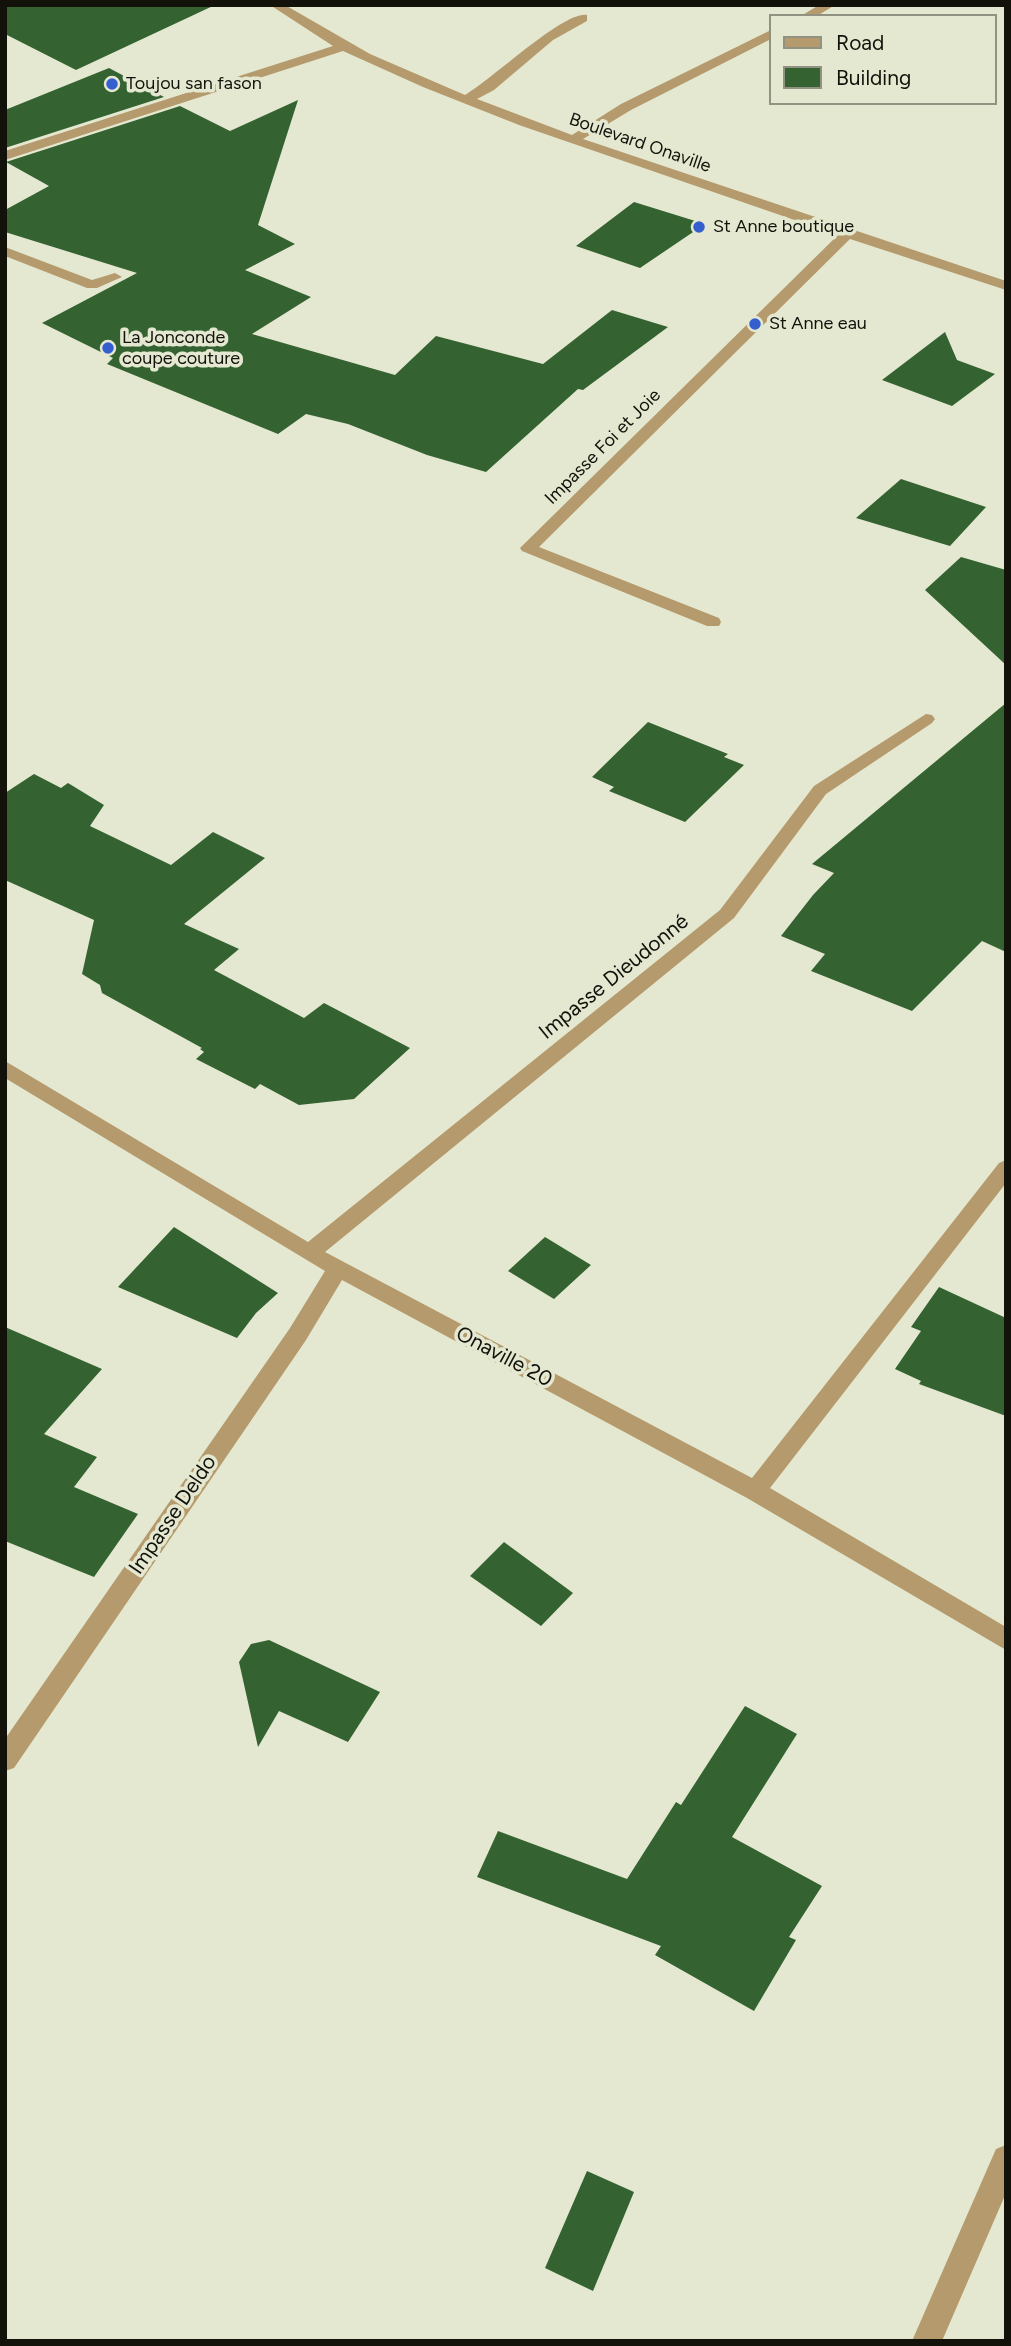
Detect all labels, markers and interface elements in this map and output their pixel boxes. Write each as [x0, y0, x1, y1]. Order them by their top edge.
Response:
legend [769, 14, 997, 105]
text: Road [836, 30, 884, 55]
text: Building [836, 65, 911, 90]
place label: Toujou san fason [126, 73, 262, 95]
marker: Toujou san fason [104, 76, 120, 92]
street label: Boulevard Onaville [566, 109, 714, 177]
place label: St Anne boutique [713, 216, 854, 238]
marker: St Anne boutique [691, 219, 707, 235]
place label: St Anne eau [769, 313, 867, 335]
marker: St Anne eau [747, 316, 763, 332]
place label: La Jonconde coupe couture [122, 327, 240, 370]
marker: La Jonconde coupe couture [100, 340, 116, 356]
street label: Impasse Foi et Joie [541, 385, 665, 509]
street label: Impasse Dieudonné [534, 909, 694, 1045]
street label: Onaville 20 [452, 1321, 556, 1393]
street label: Impasse Deldo [124, 1451, 222, 1579]

